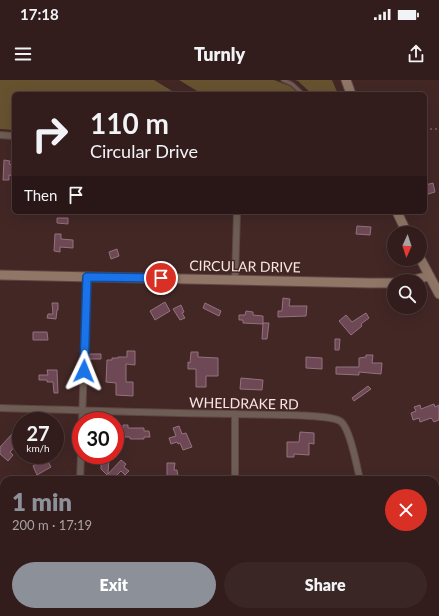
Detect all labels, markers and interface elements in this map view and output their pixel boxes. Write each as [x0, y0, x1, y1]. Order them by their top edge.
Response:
text: 17:18 [20, 5, 59, 23]
icon: menu [12, 43, 34, 65]
text: Turnly [194, 43, 245, 65]
icon: share [405, 43, 427, 65]
text: 110 m [90, 106, 169, 140]
icon: right [24, 108, 76, 160]
text: Circular Drive [90, 140, 198, 162]
icon: arrive [65, 184, 87, 206]
text: Then [24, 186, 57, 204]
north arrow [387, 226, 427, 266]
map controls [387, 226, 427, 314]
street label: CIRCULAR DRIVE [189, 257, 301, 275]
pin [144, 261, 178, 295]
icon: arrive [150, 267, 172, 289]
button: search [387, 274, 427, 314]
position arrow [63, 350, 105, 392]
street label: WHELDRAKE RD [189, 394, 299, 412]
speed limit sign: 30 [72, 412, 124, 464]
text: 27 [26, 421, 50, 445]
text: km/h [26, 442, 50, 454]
text: 1 min [12, 487, 72, 516]
button: close [385, 489, 427, 531]
text: 200 m · 17:19 [12, 517, 92, 533]
button: Exit [12, 562, 216, 608]
button: Share [224, 562, 427, 608]

